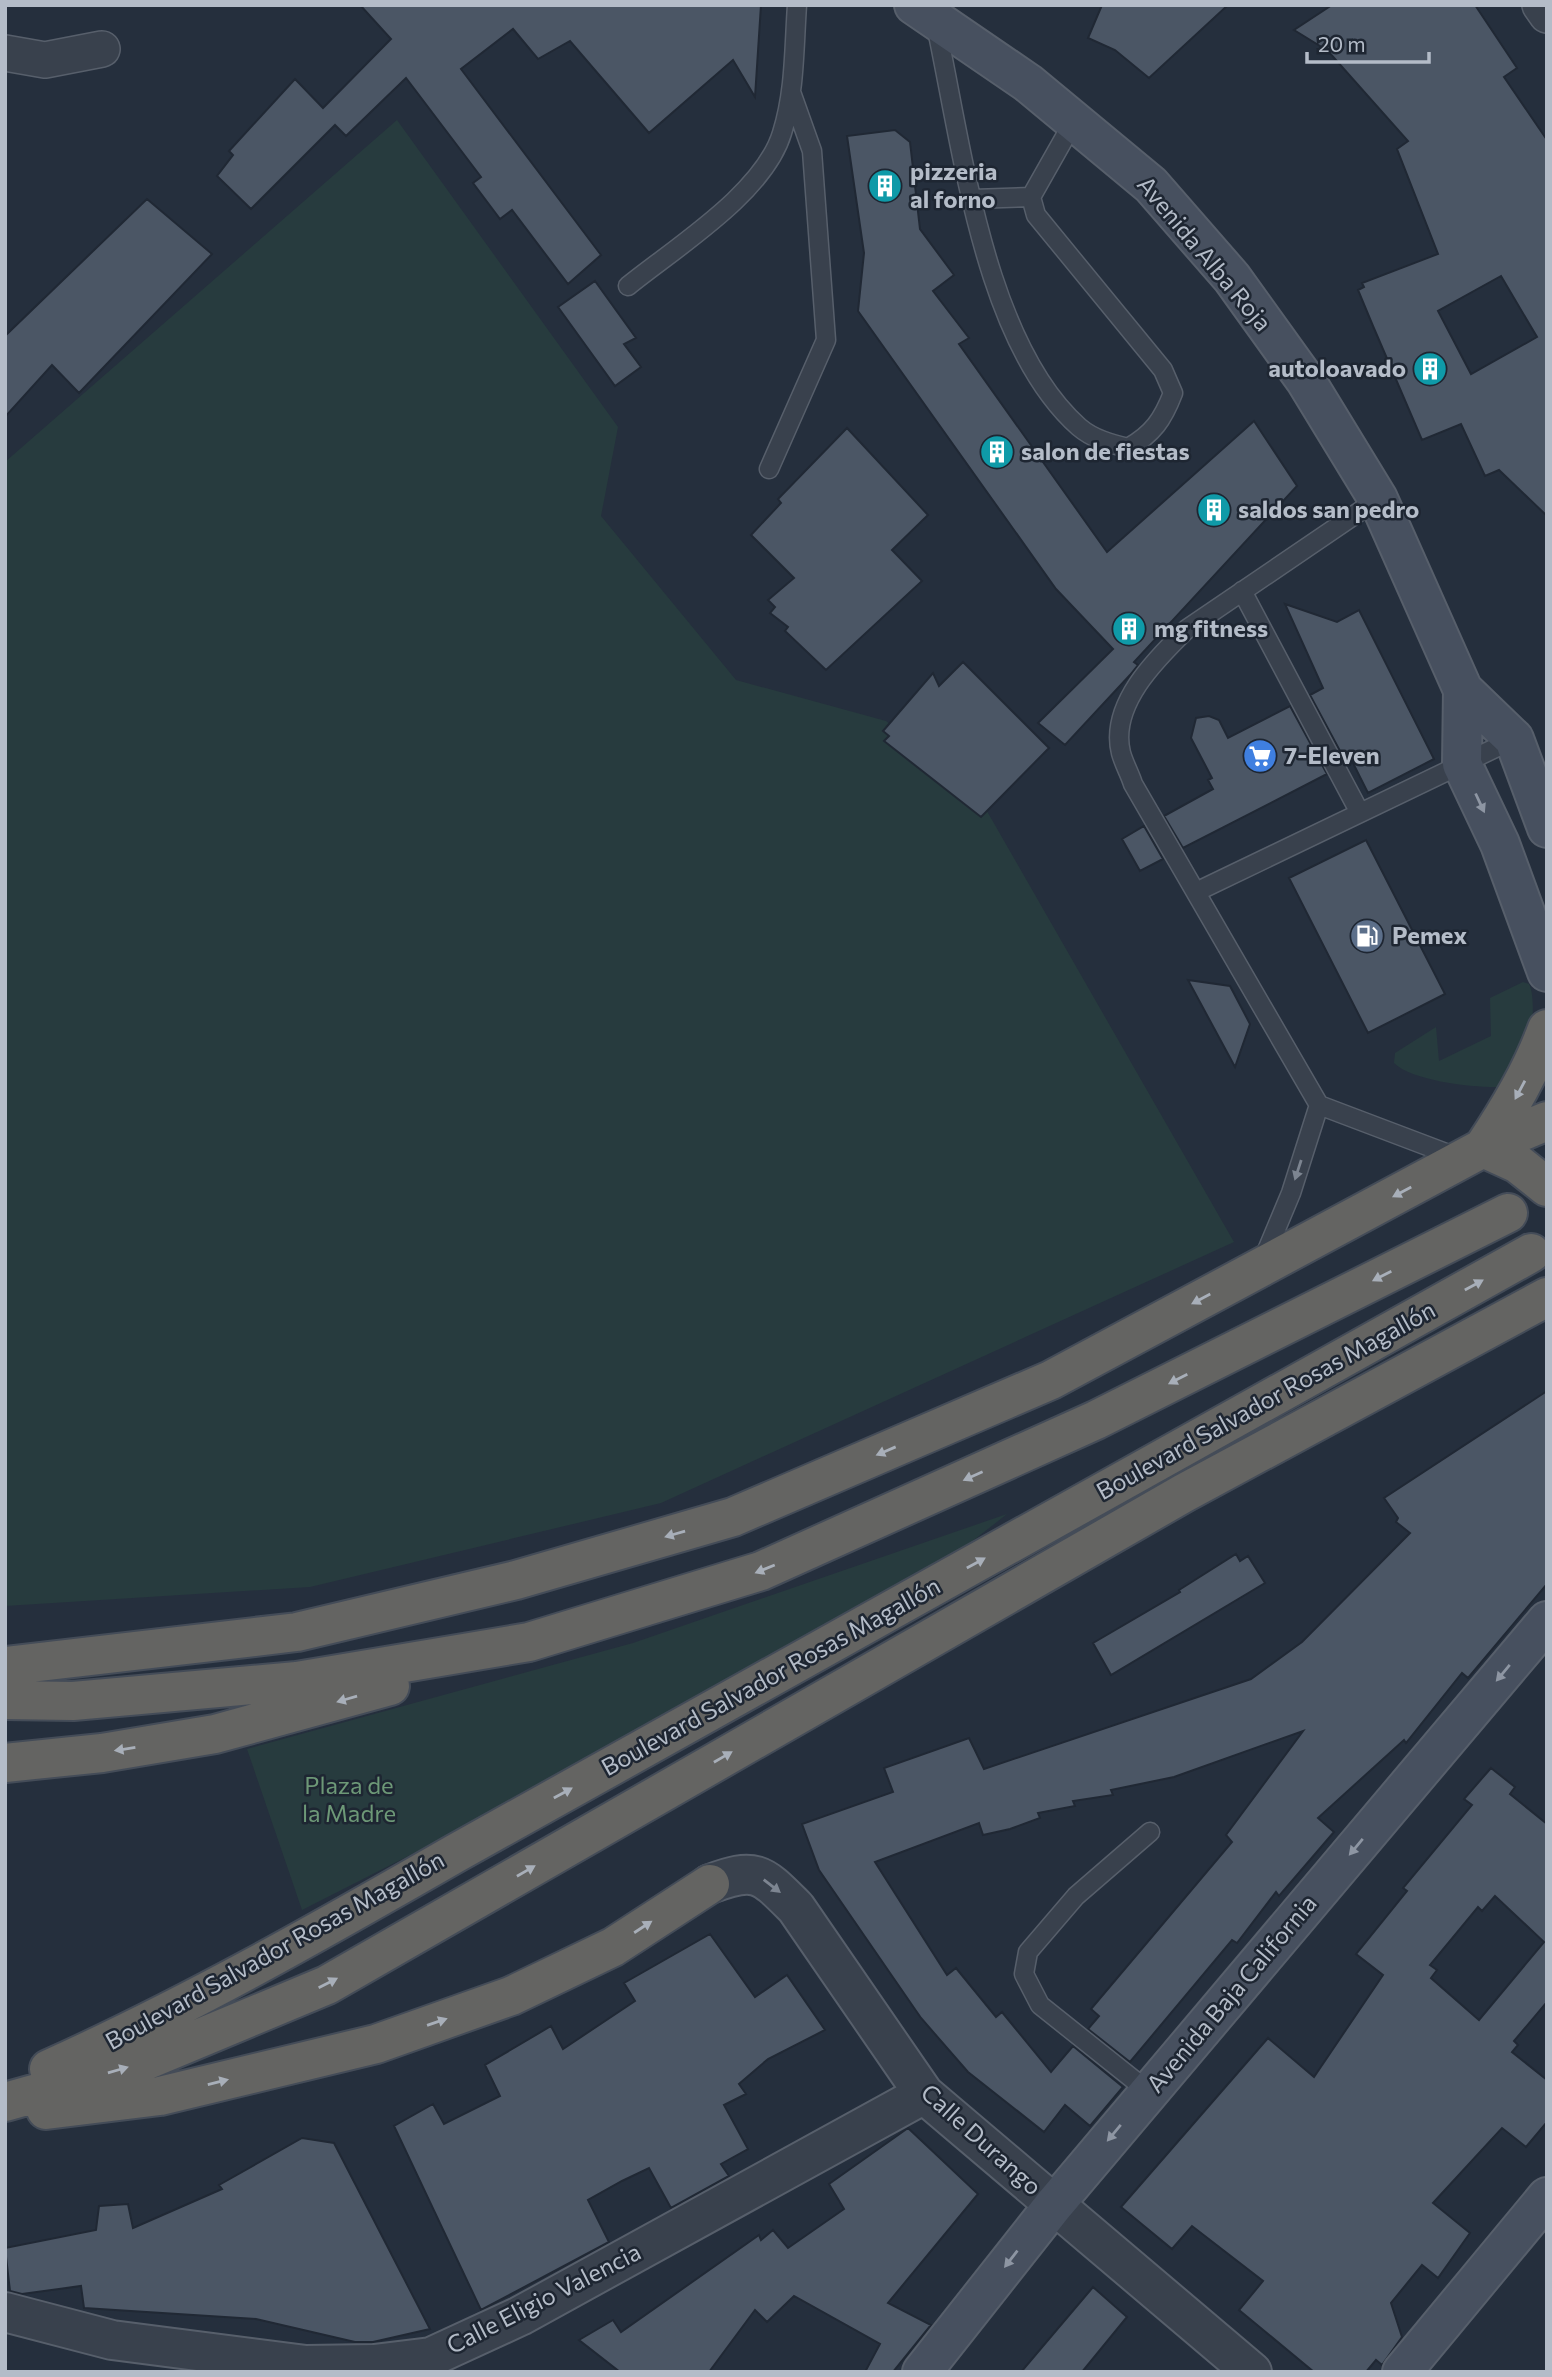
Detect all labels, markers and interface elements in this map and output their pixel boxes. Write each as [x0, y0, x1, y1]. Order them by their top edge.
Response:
scale bar [1307, 21, 1430, 65]
text: 20 m [1318, 31, 1366, 56]
place label: pizzeria al forno [910, 156, 997, 213]
building icon: pizzeria al forno [866, 167, 904, 205]
street label: Avenida Alba Roja [1132, 170, 1278, 336]
building icon: autoloavado [1411, 350, 1449, 388]
place label: autoloavado [1268, 353, 1406, 382]
building icon: salon de fiestas [978, 433, 1016, 471]
place label: salon de fiestas [1021, 436, 1190, 465]
building icon: saldos san pedro [1195, 491, 1233, 529]
place label: saldos san pedro [1238, 494, 1419, 523]
building icon: mg fitness [1110, 610, 1148, 648]
place label: mg fitness [1154, 613, 1268, 642]
supermarket icon: 7-Eleven [1241, 737, 1279, 775]
place label: 7-Eleven [1284, 740, 1380, 769]
one-way arrow [1475, 793, 1486, 813]
fuel station icon: Pemex [1348, 917, 1386, 955]
place label: Pemex [1392, 920, 1467, 949]
one-way arrow [1514, 1081, 1526, 1101]
one-way arrow [1292, 1160, 1303, 1181]
one-way arrow [1391, 1185, 1411, 1197]
one-way arrow [1372, 1271, 1392, 1282]
one-way arrow [1464, 1279, 1484, 1291]
one-way arrow [1191, 1293, 1211, 1305]
street label: Boulevard Salvador Rosas Magallón [1091, 1294, 1440, 1505]
one-way arrow [1168, 1372, 1188, 1384]
one-way arrow [876, 1445, 896, 1457]
one-way arrow [963, 1470, 983, 1482]
one-way arrow [664, 1529, 685, 1539]
one-way arrow [966, 1557, 985, 1569]
one-way arrow [754, 1563, 775, 1574]
street label: Boulevard Salvador Rosas Magallón [596, 1570, 945, 1781]
one-way arrow [1496, 1665, 1511, 1682]
one-way arrow [336, 1694, 358, 1705]
one-way arrow [114, 1744, 136, 1755]
one-way arrow [713, 1752, 733, 1764]
park label: Plaza de la Madre [302, 1770, 396, 1827]
one-way arrow [553, 1787, 572, 1799]
one-way arrow [1348, 1838, 1364, 1856]
street label: Boulevard Salvador Rosas Magallón [100, 1844, 449, 2055]
one-way arrow [516, 1865, 535, 1877]
one-way arrow [763, 1879, 781, 1894]
street label: Avenida Baja California [1140, 1888, 1322, 2098]
one-way arrow [633, 1921, 653, 1934]
one-way arrow [318, 1978, 338, 1989]
one-way arrow [426, 2016, 447, 2027]
one-way arrow [108, 2064, 129, 2074]
one-way arrow [207, 2076, 229, 2087]
street label: Calle Durango [916, 2077, 1048, 2201]
one-way arrow [1106, 2124, 1122, 2142]
street label: Calle Eligio Valencia [441, 2236, 645, 2359]
one-way arrow [1003, 2250, 1018, 2268]

